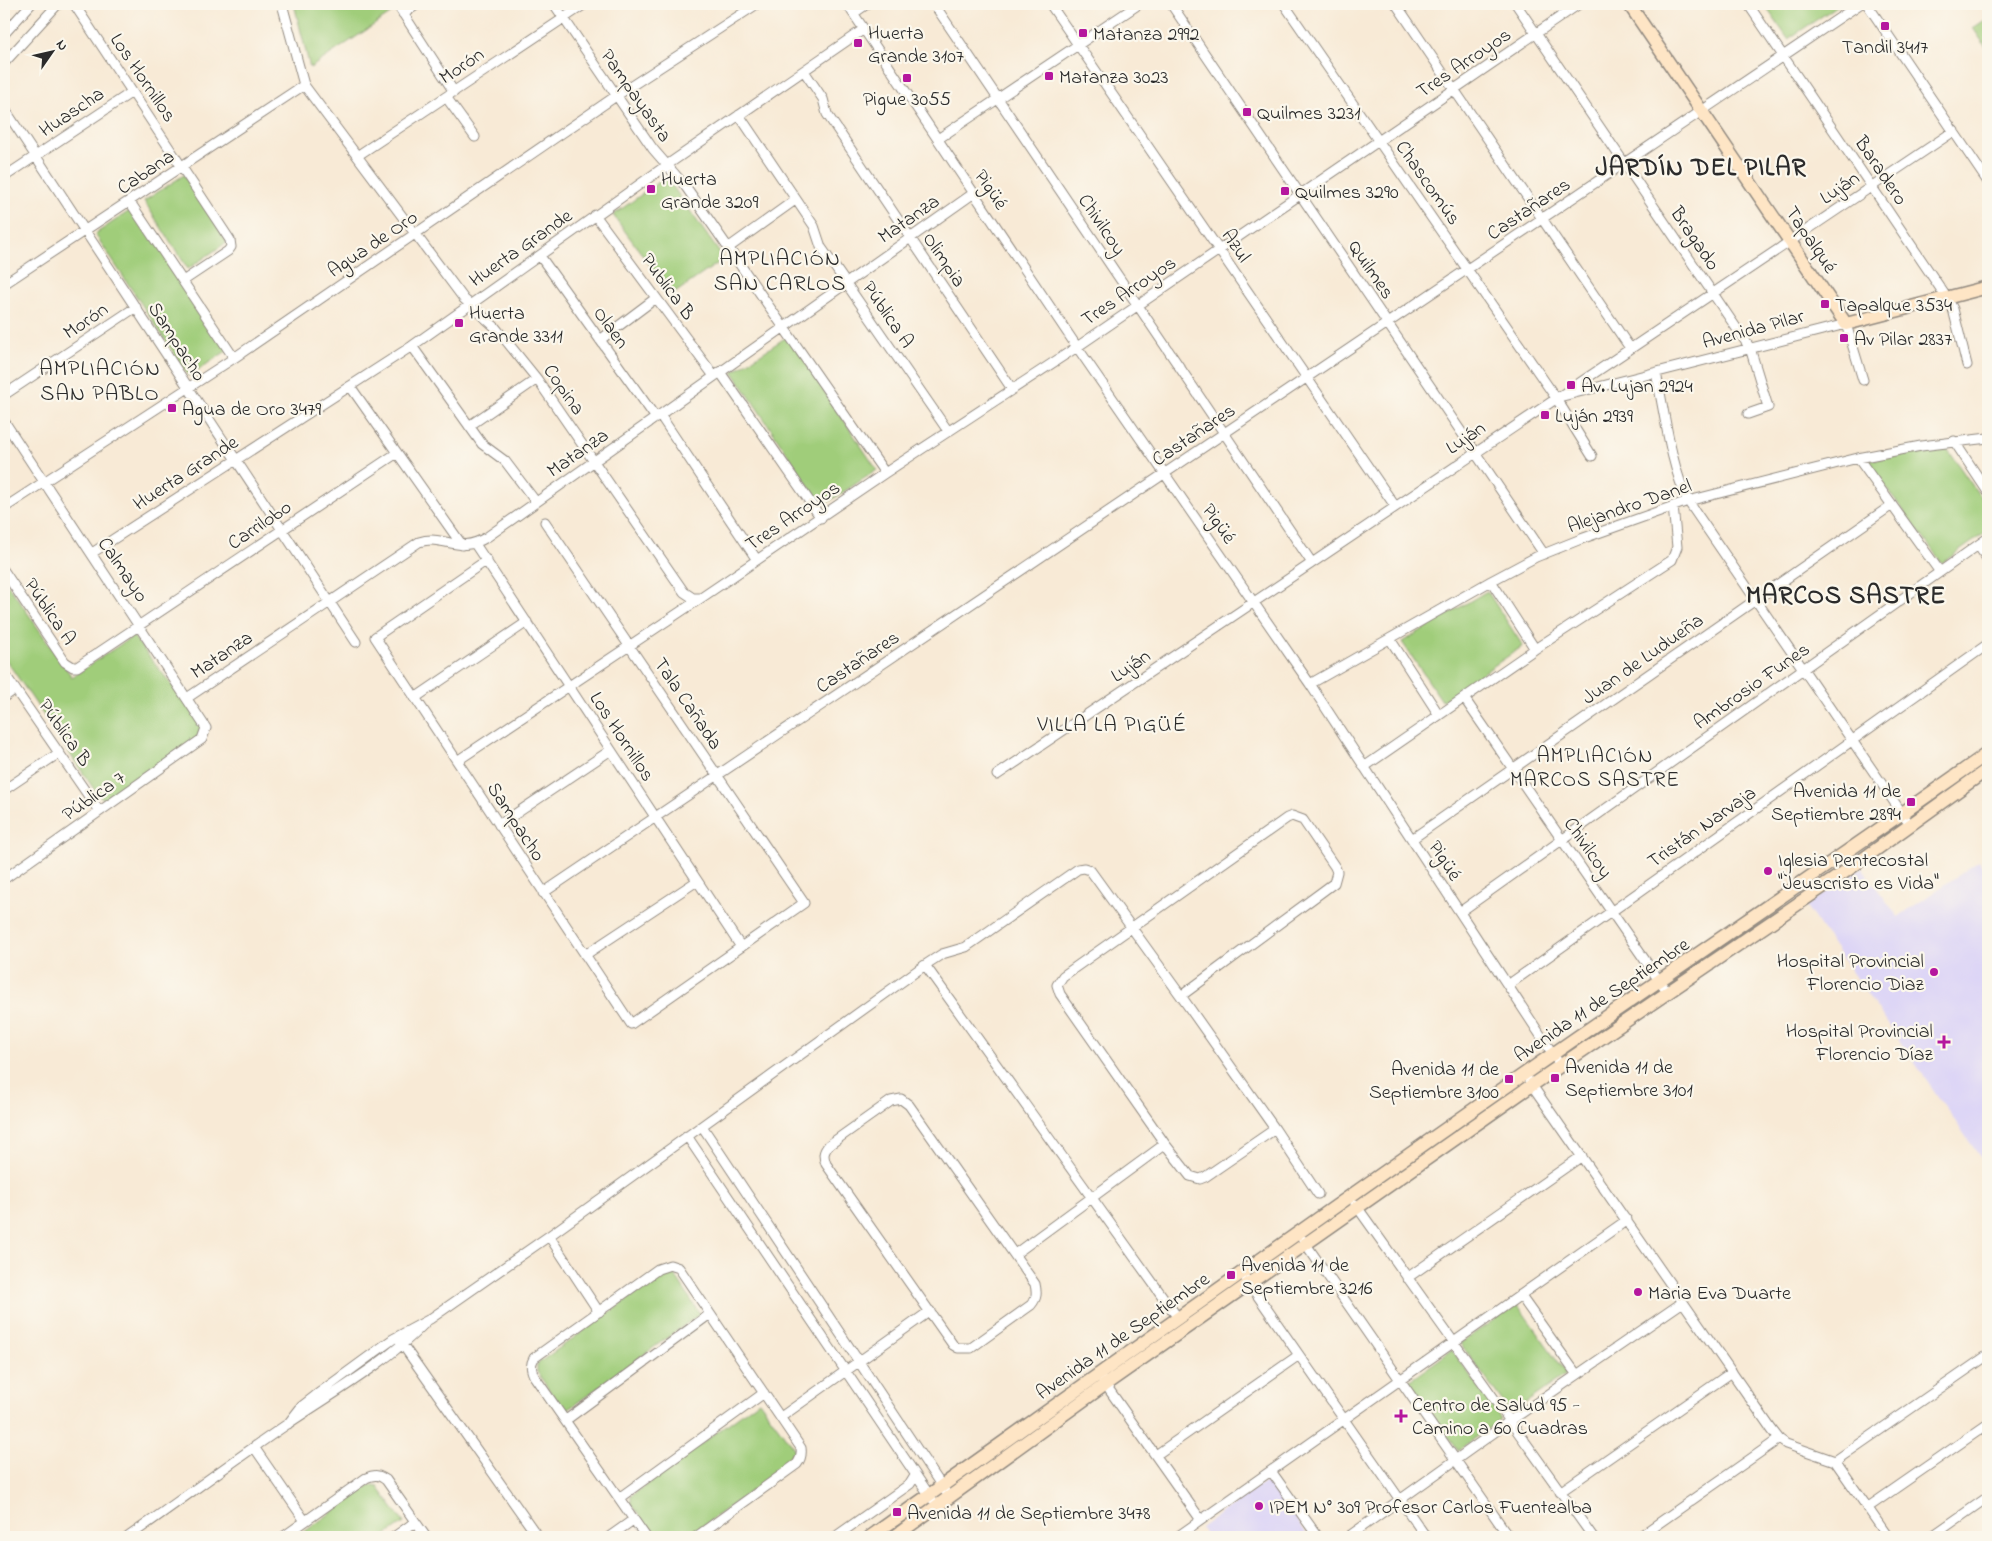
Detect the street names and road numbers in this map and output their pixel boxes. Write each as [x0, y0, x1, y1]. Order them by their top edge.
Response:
street label: Tres Arroyos [1411, 22, 1518, 107]
street label: Los Hornillos [101, 28, 182, 129]
street label: Morón [434, 41, 491, 93]
street label: Pampayasta [592, 44, 678, 149]
street label: Huascha [34, 81, 111, 146]
street label: Baradero [1846, 130, 1914, 212]
street label: Chascomús [1387, 135, 1467, 232]
street label: Cabana [112, 143, 181, 203]
street label: Pigüé [965, 164, 1014, 217]
street label: Luján [1815, 165, 1866, 213]
street label: Castañares [1482, 171, 1577, 249]
street label: Matanza [873, 188, 946, 252]
street label: Chivilcoy [1070, 189, 1132, 262]
street label: Bragado [1660, 201, 1726, 278]
street label: Tapalqué [1777, 201, 1843, 280]
street label: Huerta Grande [464, 203, 579, 295]
street label: Agua de Oro [322, 204, 425, 287]
street label: Azul [1213, 224, 1257, 269]
street label: Olimpia [914, 227, 972, 294]
street label: Quilmes [1339, 235, 1400, 306]
street label: Publica B [633, 248, 701, 327]
street label: Tres Arroyos [1076, 250, 1183, 335]
street label: Pública A [854, 276, 920, 355]
street label: Morón [58, 296, 115, 348]
street label: Sampacho [139, 297, 212, 388]
street label: Olaen [585, 301, 635, 356]
street label: Avenida Pilar [1699, 303, 1809, 358]
street label: Copina [535, 359, 591, 422]
street label: Castañares [1147, 397, 1242, 475]
street label: Luján [1441, 415, 1492, 463]
street label: Matanza [542, 422, 615, 486]
street label: Huerta Grande [128, 429, 245, 519]
street label: Alejandro Danel [1564, 473, 1696, 542]
street label: Tres Arroyos [740, 475, 847, 560]
street label: Carrilobo [222, 494, 298, 558]
street label: Pigüé [1193, 498, 1242, 551]
street label: Calmayo [89, 532, 155, 609]
street label: Pública A [16, 573, 82, 652]
street label: Juan de Ludueña [1577, 607, 1710, 713]
street label: Castañares [811, 624, 906, 702]
street label: Matanza [185, 625, 259, 688]
street label: Ambrosio Funes [1688, 636, 1817, 738]
street label: Luján [1106, 643, 1157, 691]
street label: Tala Cañada [645, 652, 729, 756]
street label: Los Hornillos [581, 687, 661, 788]
street label: Pública B [30, 694, 98, 773]
street label: Pública 7 [57, 765, 132, 829]
street label: Sampacho [478, 777, 551, 868]
street label: Tristán Narvaja [1642, 780, 1763, 876]
street label: Chivilcoy [1555, 812, 1619, 885]
street label: Pigüé [1419, 835, 1468, 888]
street label: Avenida 11 de Septiembre [1509, 931, 1696, 1071]
street label: Avenida 11 de Septiembre [1031, 1266, 1216, 1408]

